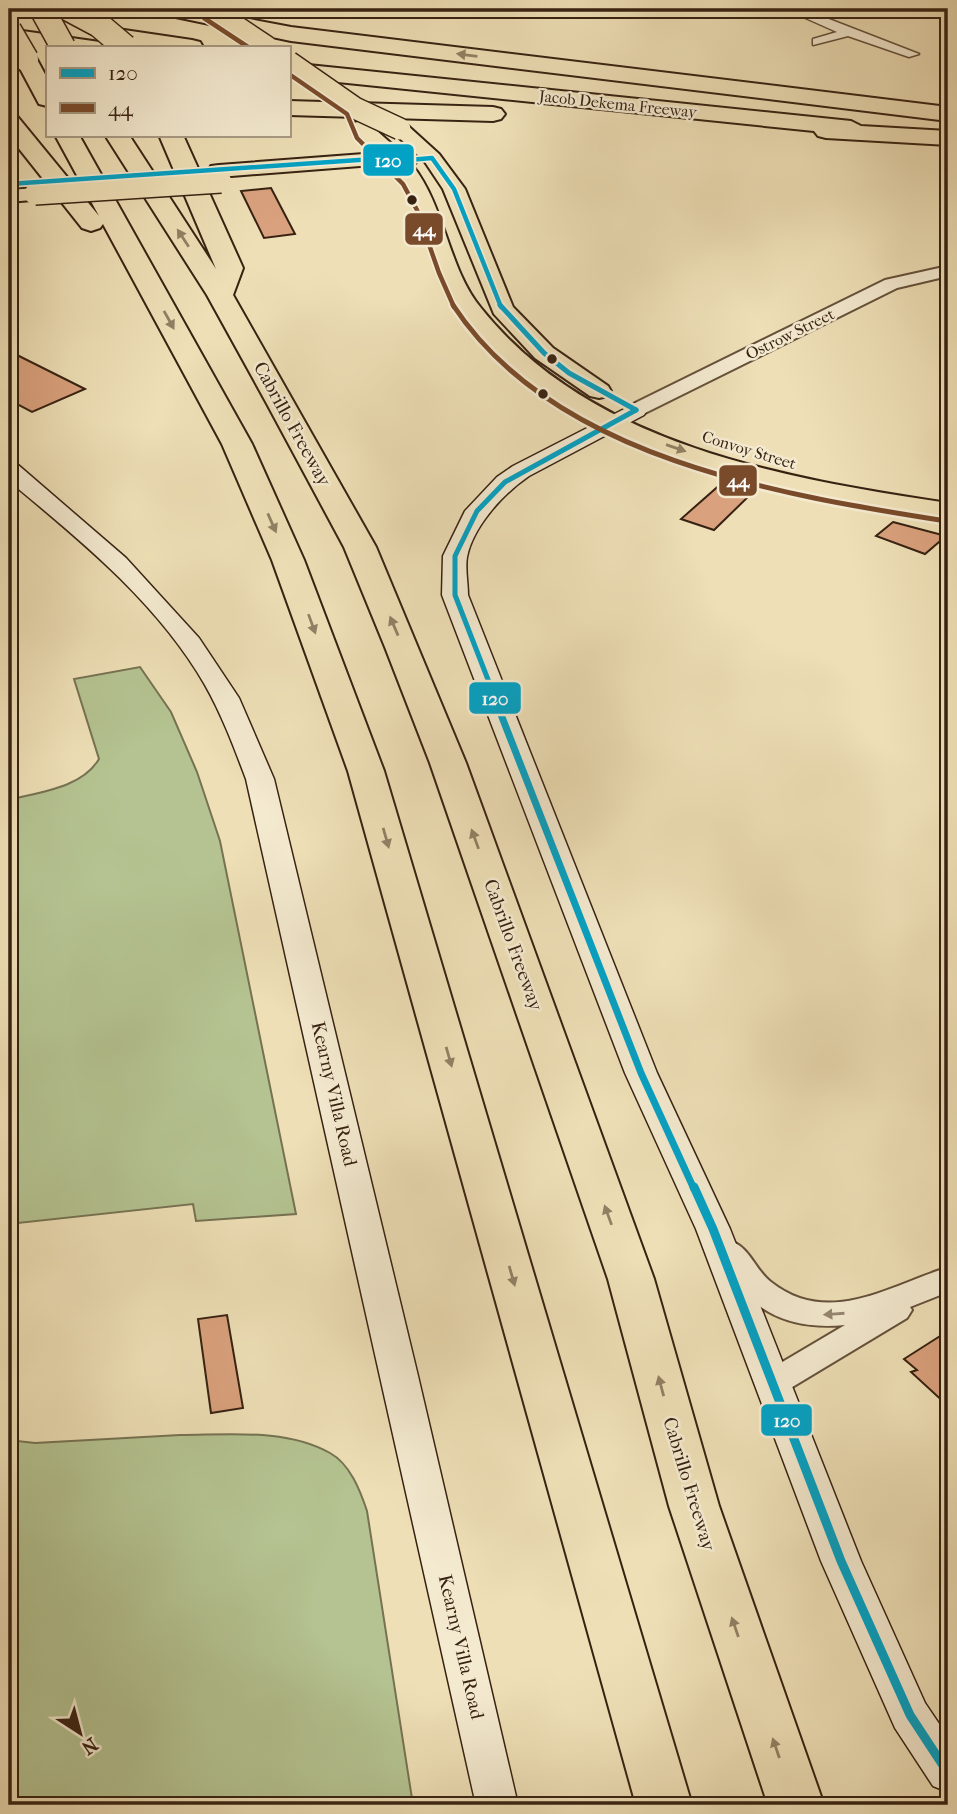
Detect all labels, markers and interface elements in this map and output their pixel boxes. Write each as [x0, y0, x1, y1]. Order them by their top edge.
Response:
legend [46, 46, 290, 136]
one-way arrow [456, 50, 478, 61]
text: 120 [108, 61, 138, 85]
street label: Jacob Dekema Freeway [536, 86, 698, 122]
text: 44 [108, 97, 134, 121]
line badge: 120 [362, 143, 415, 177]
text: 120 [374, 150, 402, 172]
unlabelled marker [405, 193, 419, 207]
line badge: 44 [404, 212, 444, 246]
text: 44 [412, 219, 436, 241]
one-way arrow [176, 228, 189, 247]
street label: Ostrow Street [743, 304, 838, 364]
one-way arrow [163, 311, 175, 330]
unlabelled marker [545, 352, 559, 366]
street label: Cabrillo Freeway [249, 358, 336, 491]
unlabelled marker [536, 387, 550, 401]
street label: Convoy Street [700, 427, 799, 473]
one-way arrow [666, 443, 687, 454]
line badge: 44 [718, 464, 758, 497]
text: 44 [726, 470, 750, 492]
one-way arrow [266, 513, 278, 533]
one-way arrow [306, 613, 317, 634]
one-way arrow [388, 616, 399, 637]
line badge: 120 [468, 681, 522, 715]
text: 120 [481, 688, 509, 710]
one-way arrow [381, 828, 391, 849]
one-way arrow [469, 828, 480, 849]
street label: Cabrillo Freeway [479, 876, 547, 1015]
street label: Kearny Villa Road [307, 1019, 362, 1169]
one-way arrow [444, 1047, 454, 1068]
one-way arrow [603, 1204, 614, 1225]
one-way arrow [507, 1265, 517, 1286]
one-way arrow [823, 1309, 845, 1320]
one-way arrow [655, 1375, 666, 1397]
line badge: 120 [760, 1403, 813, 1437]
text: 120 [773, 1410, 801, 1432]
street label: Cabrillo Freeway [658, 1415, 720, 1554]
street label: Kearny Villa Road [434, 1572, 489, 1722]
one-way arrow [729, 1616, 740, 1637]
north arrow [46, 1699, 116, 1769]
text: N [77, 1733, 102, 1759]
one-way arrow [770, 1738, 781, 1759]

